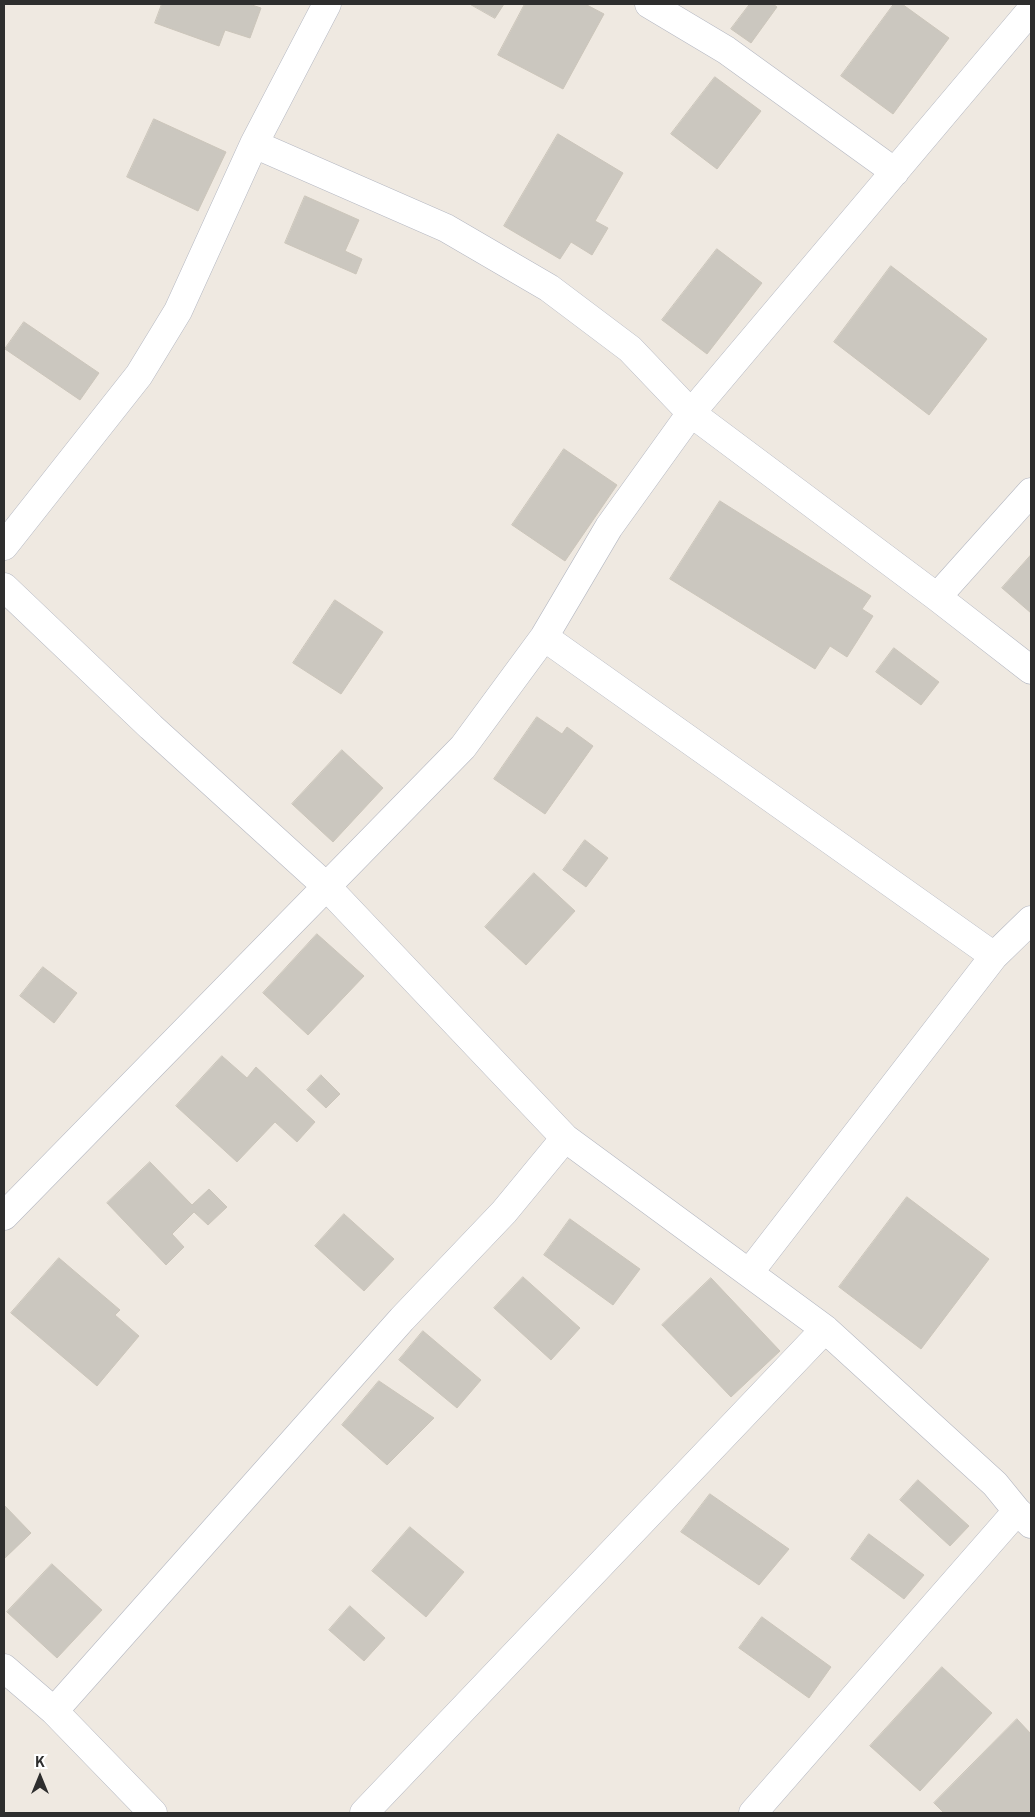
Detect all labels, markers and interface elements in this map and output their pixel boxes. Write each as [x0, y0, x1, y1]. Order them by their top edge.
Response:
north arrow [15, 1752, 65, 1802]
text: K [35, 1754, 45, 1770]

